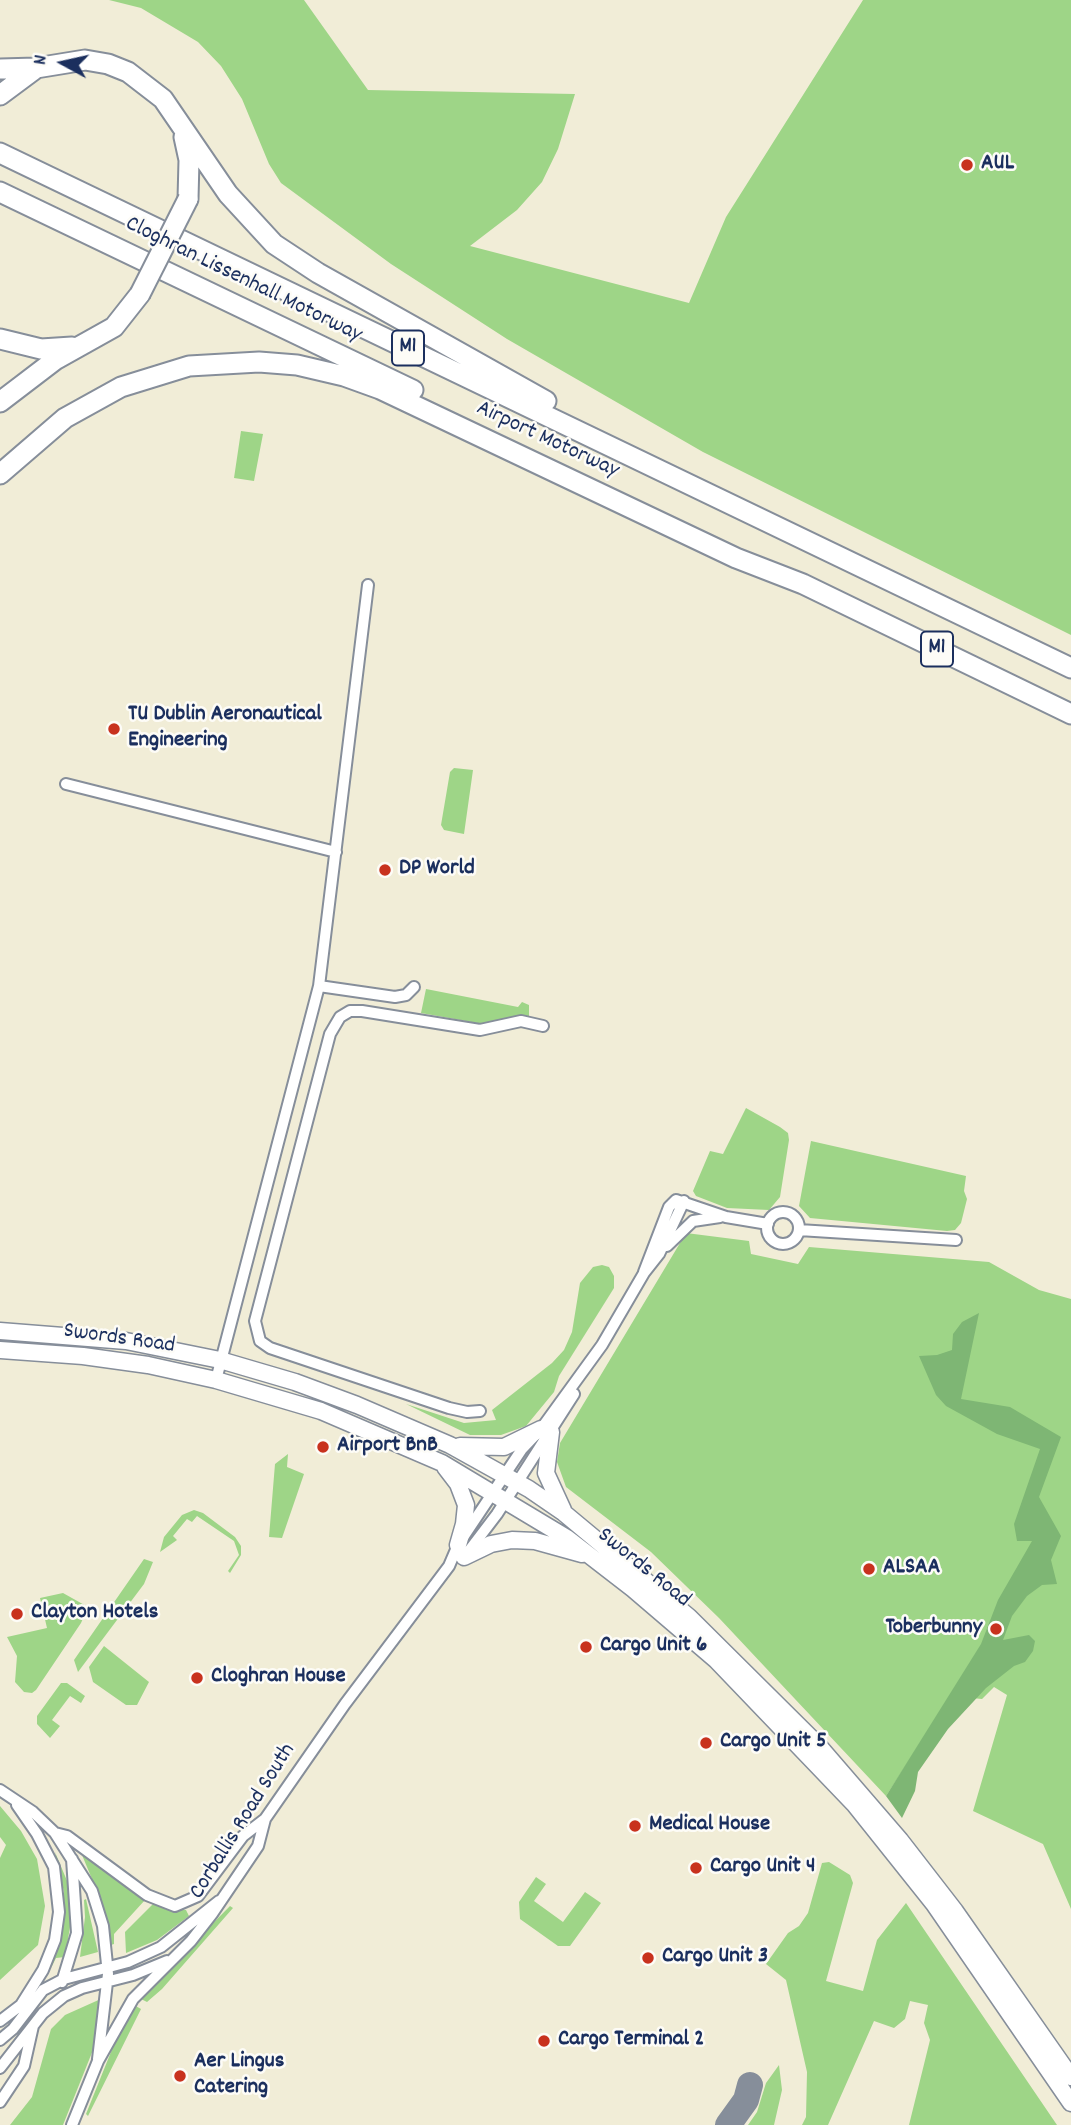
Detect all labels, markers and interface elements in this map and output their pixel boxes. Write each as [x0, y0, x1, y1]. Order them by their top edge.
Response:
north arrow [28, 28, 98, 98]
text: N [28, 53, 56, 67]
place label: AUL [981, 151, 1014, 179]
marker: AUL [959, 157, 975, 173]
street label: Cloghran Lissenhall Motorway [120, 212, 366, 350]
road number: M1 [392, 330, 424, 366]
street label: Airport Motorway [471, 396, 623, 486]
road number: M1 [921, 632, 953, 666]
place label: TU Dublin Aeronautical Engineering [128, 702, 322, 756]
marker: TU Dublin Aeronautical Engineering [106, 721, 122, 737]
place label: DP World [399, 856, 475, 884]
marker: DP World [377, 862, 393, 878]
street label: Swords Road [61, 1319, 177, 1361]
place label: Airport BnB [337, 1433, 438, 1461]
marker: Airport BnB [315, 1439, 331, 1455]
street label: Swords Road [591, 1523, 695, 1615]
place label: ALSAA [883, 1555, 940, 1583]
marker: ALSAA [861, 1561, 877, 1577]
place label: Clayton Hotels [31, 1600, 158, 1628]
marker: Clayton Hotels [9, 1606, 25, 1622]
place label: Toberbunny [886, 1615, 982, 1643]
marker: Toberbunny [988, 1621, 1004, 1637]
place label: Cargo Unit 6 [600, 1633, 707, 1661]
marker: Cargo Unit 6 [578, 1639, 594, 1655]
place label: Cloghran House [211, 1664, 346, 1692]
marker: Cloghran House [189, 1670, 205, 1686]
place label: Cargo Unit 5 [720, 1729, 827, 1757]
marker: Cargo Unit 5 [698, 1735, 714, 1751]
street label: Corballis Road South [185, 1739, 303, 1905]
place label: Medical House [649, 1812, 770, 1840]
marker: Medical House [627, 1818, 643, 1834]
place label: Cargo Unit 4 [710, 1854, 815, 1882]
marker: Cargo Unit 4 [688, 1860, 704, 1876]
place label: Cargo Unit 3 [662, 1944, 768, 1972]
marker: Cargo Unit 3 [640, 1950, 656, 1966]
place label: Cargo Terminal 2 [558, 2027, 704, 2055]
marker: Cargo Terminal 2 [536, 2033, 552, 2049]
place label: Aer Lingus Catering [194, 2049, 284, 2103]
marker: Aer Lingus Catering [172, 2068, 188, 2084]

